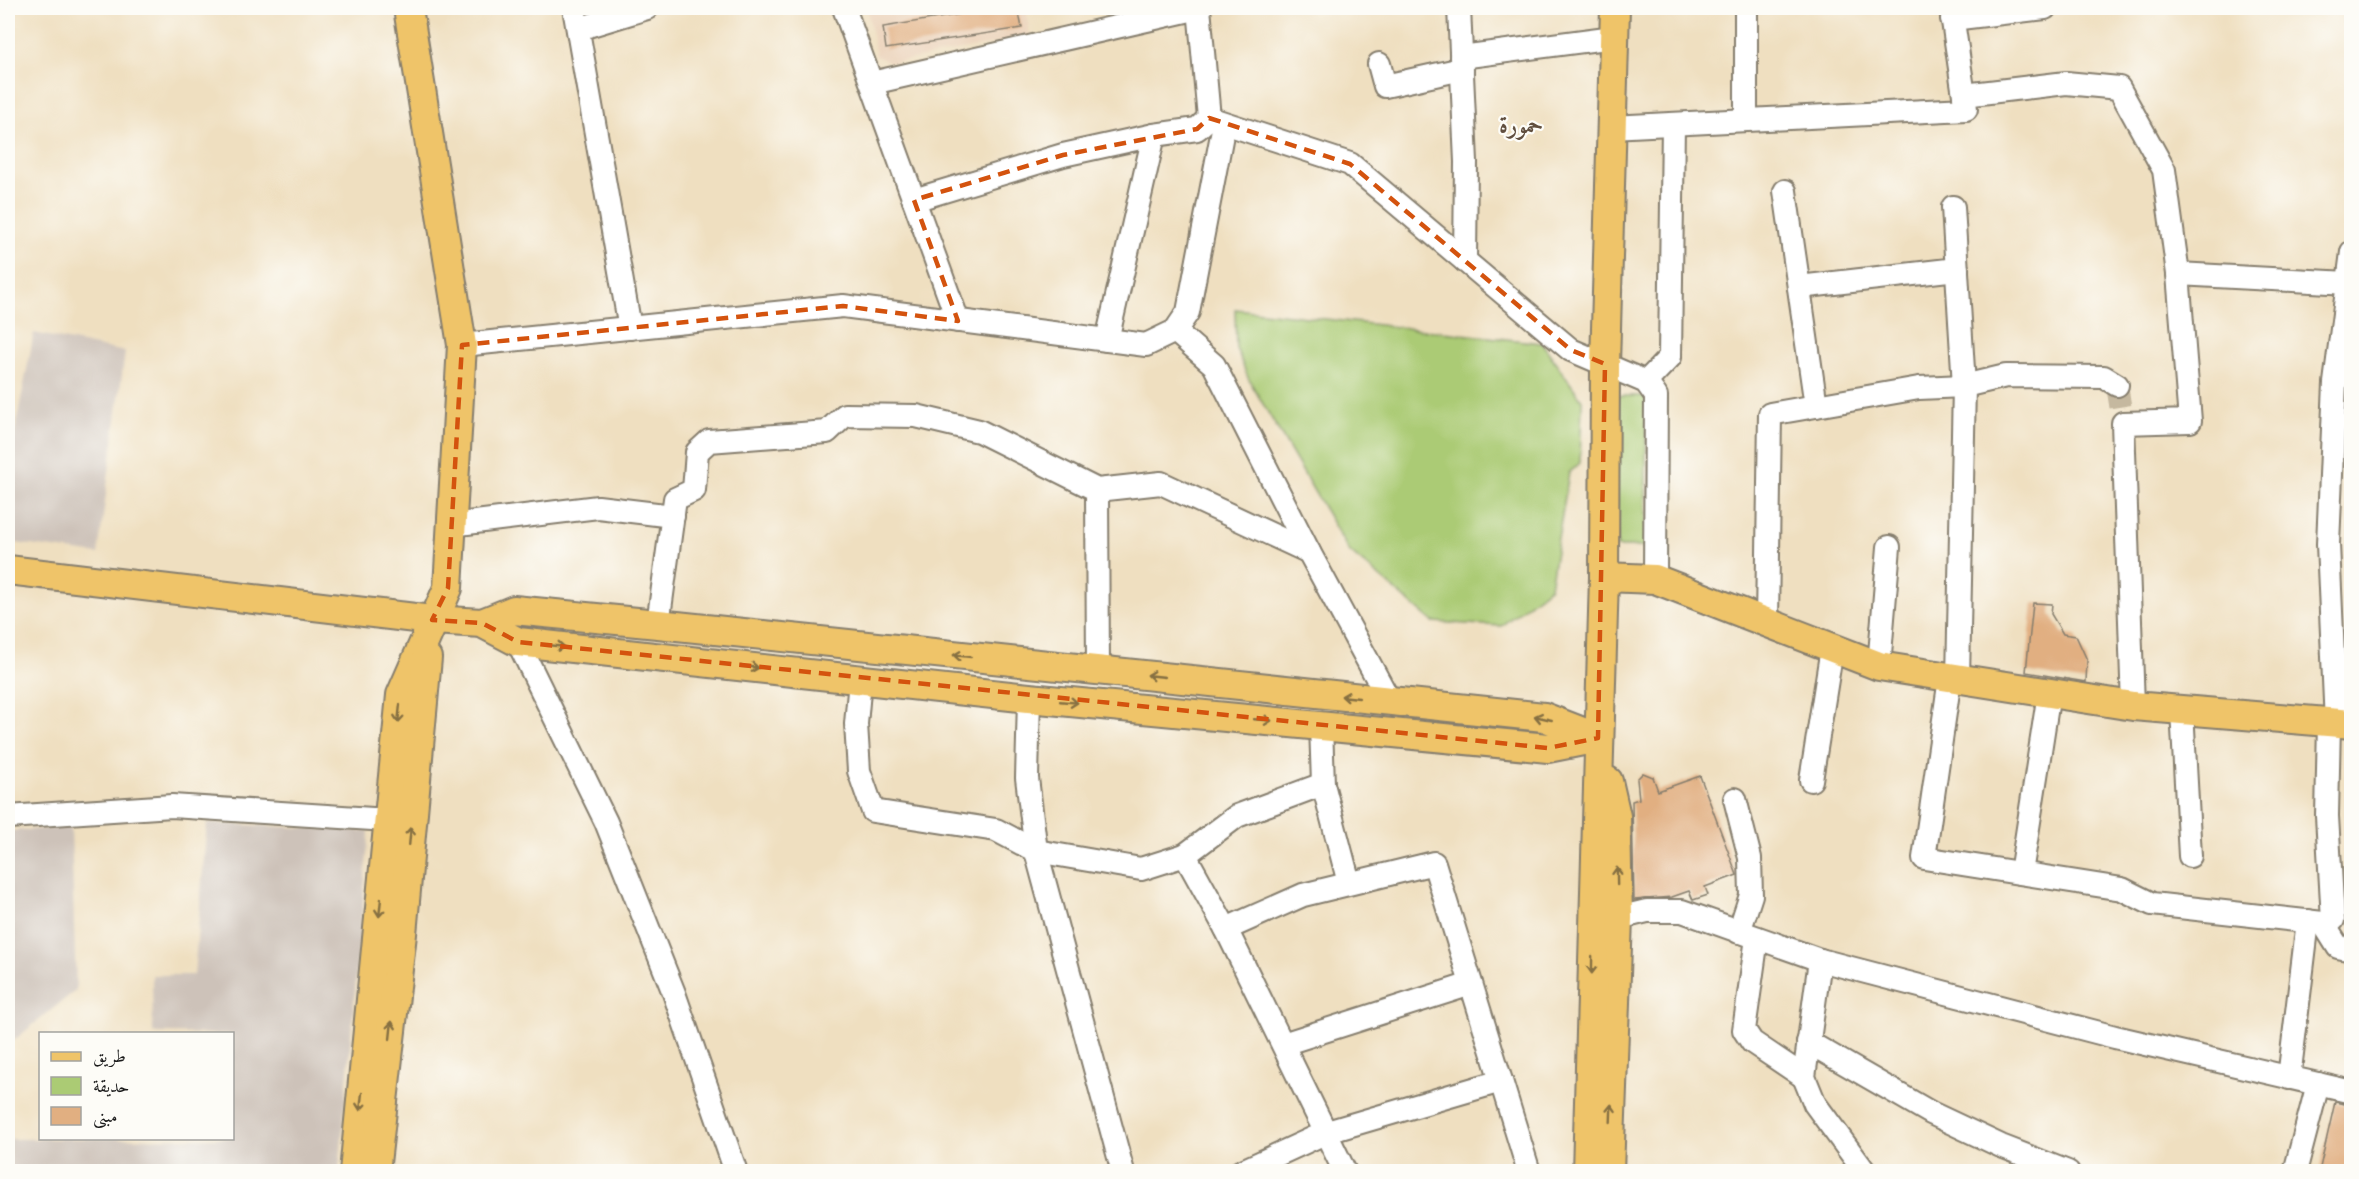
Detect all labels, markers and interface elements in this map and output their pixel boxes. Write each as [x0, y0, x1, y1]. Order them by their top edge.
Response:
district label: حمورة [1499, 110, 1543, 141]
one-way arrow [546, 641, 566, 652]
one-way arrow [952, 650, 972, 661]
one-way arrow [740, 662, 760, 673]
one-way arrow [1146, 671, 1166, 682]
one-way arrow [1340, 692, 1360, 703]
one-way arrow [1059, 697, 1079, 708]
one-way arrow [393, 704, 404, 724]
one-way arrow [1534, 712, 1553, 724]
one-way arrow [1253, 715, 1273, 726]
one-way arrow [405, 826, 416, 846]
one-way arrow [1611, 867, 1623, 887]
one-way arrow [374, 898, 385, 918]
one-way arrow [1587, 954, 1598, 974]
one-way arrow [386, 1020, 397, 1040]
legend [39, 1032, 234, 1140]
text: طريق [93, 1045, 126, 1068]
text: حديقة [93, 1075, 129, 1098]
one-way arrow [355, 1092, 366, 1112]
one-way arrow [1605, 1104, 1616, 1124]
text: مبنى [93, 1105, 118, 1129]

